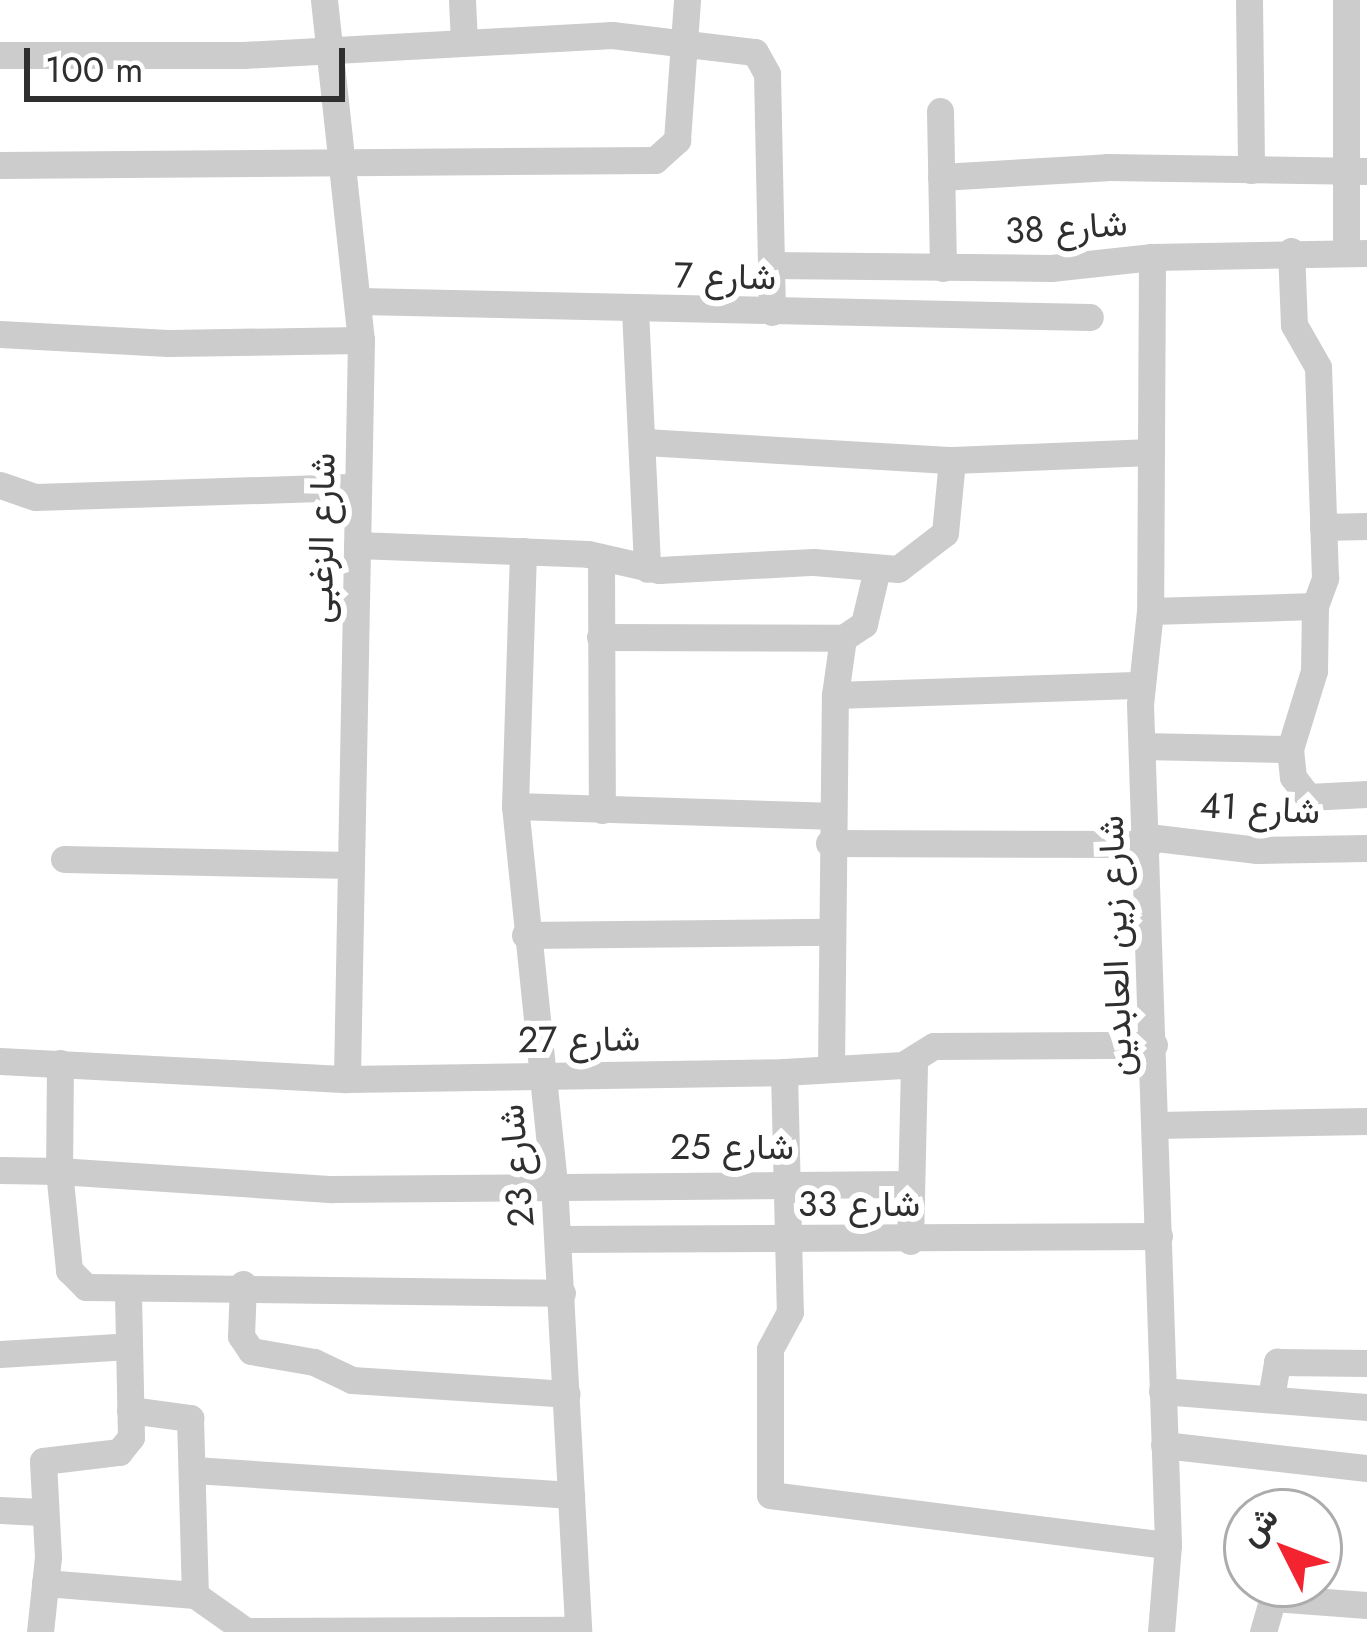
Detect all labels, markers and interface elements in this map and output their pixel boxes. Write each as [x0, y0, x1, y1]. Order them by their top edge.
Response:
scale bar [30, 24, 351, 98]
text: 100 m [45, 43, 143, 95]
street label: شارع 38 [1003, 201, 1129, 253]
street label: شارع 7 [674, 254, 776, 298]
street label: شارع الزغبى [298, 452, 344, 624]
street label: شارع 41 [1199, 783, 1321, 833]
street label: شارع زين العابدين [1089, 815, 1141, 1077]
street label: شارع 27 [517, 1016, 641, 1062]
street label: شارع 23 [489, 1103, 543, 1229]
street label: شارع 25 [670, 1125, 794, 1169]
street label: شارع 33 [798, 1182, 920, 1226]
north arrow [1223, 1488, 1343, 1608]
text: ش [1227, 1495, 1289, 1556]

